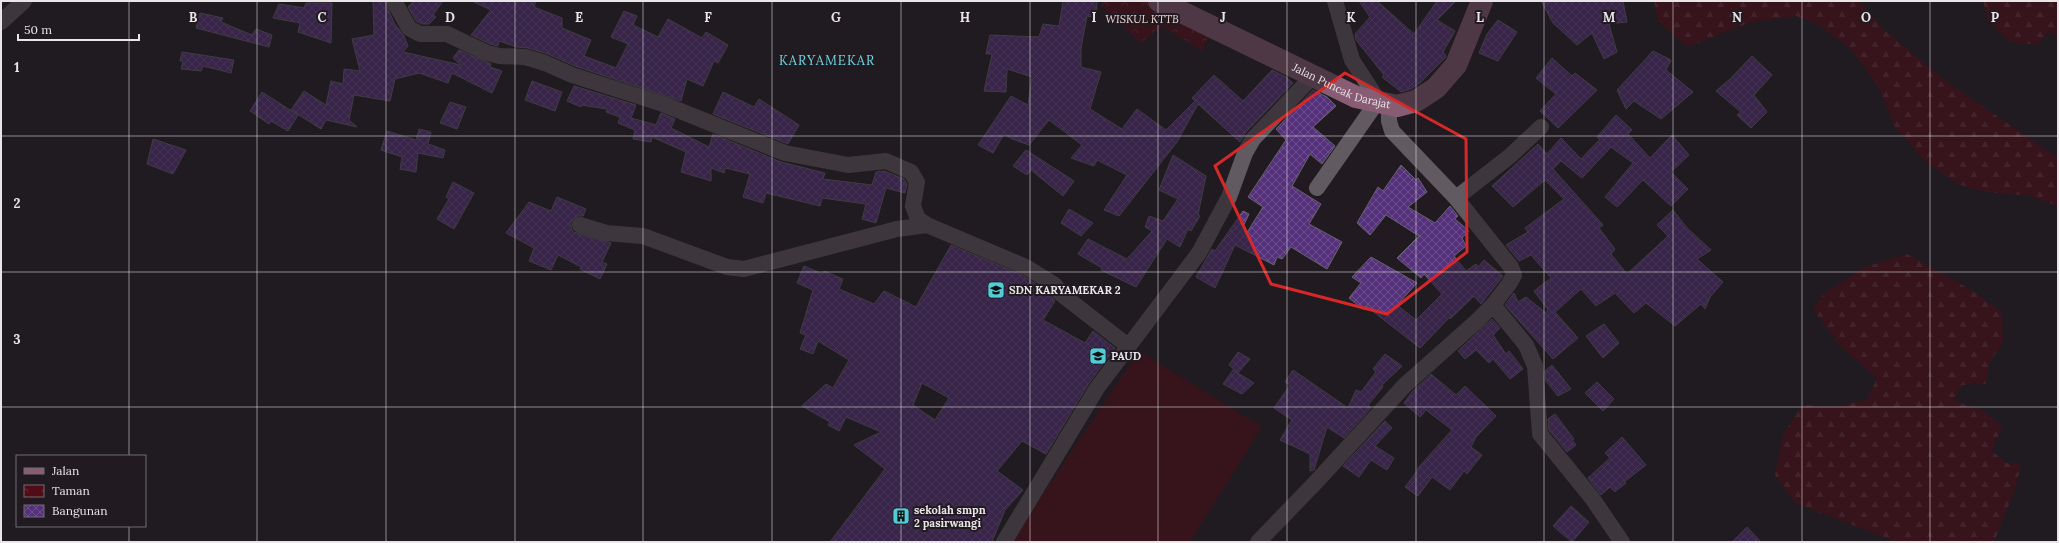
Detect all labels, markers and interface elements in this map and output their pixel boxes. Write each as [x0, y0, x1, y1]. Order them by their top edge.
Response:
text: B [189, 9, 198, 26]
text: C [318, 9, 327, 26]
text: D [445, 9, 455, 26]
text: E [575, 9, 583, 26]
text: F [704, 9, 712, 26]
text: G [831, 9, 841, 26]
text: H [960, 9, 970, 26]
text: I [1091, 9, 1097, 26]
text: J [1220, 9, 1226, 26]
text: K [1346, 9, 1356, 26]
text: L [1476, 9, 1484, 26]
text: M [1603, 9, 1616, 26]
text: N [1732, 9, 1742, 26]
text: O [1861, 9, 1871, 26]
text: P [1991, 9, 2000, 26]
park label: WISKUL KTTB [1105, 12, 1179, 26]
scale bar [18, 16, 139, 42]
text: 50 m [24, 22, 52, 37]
district label: KARYAMEKAR [779, 52, 875, 69]
text: 1 [14, 59, 20, 76]
street label: Jalan Puncak Darajat [1289, 60, 1393, 112]
text: 2 [14, 195, 21, 212]
school or university icon: SDN KARYAMEKAR 2 [986, 280, 1006, 300]
place label: SDN KARYAMEKAR 2 [1009, 283, 1121, 297]
text: 3 [13, 331, 21, 348]
school or university icon: PAUD [1088, 346, 1108, 366]
place label: PAUD [1111, 349, 1141, 363]
legend [16, 455, 146, 527]
text: Jalan [51, 463, 79, 478]
text: Taman [52, 483, 90, 498]
text: Bangunan [52, 503, 108, 518]
place label: sekolah smpn 2 pasirwangi [914, 503, 986, 530]
building icon: sekolah smpn 2 pasirwangi [891, 506, 911, 526]

